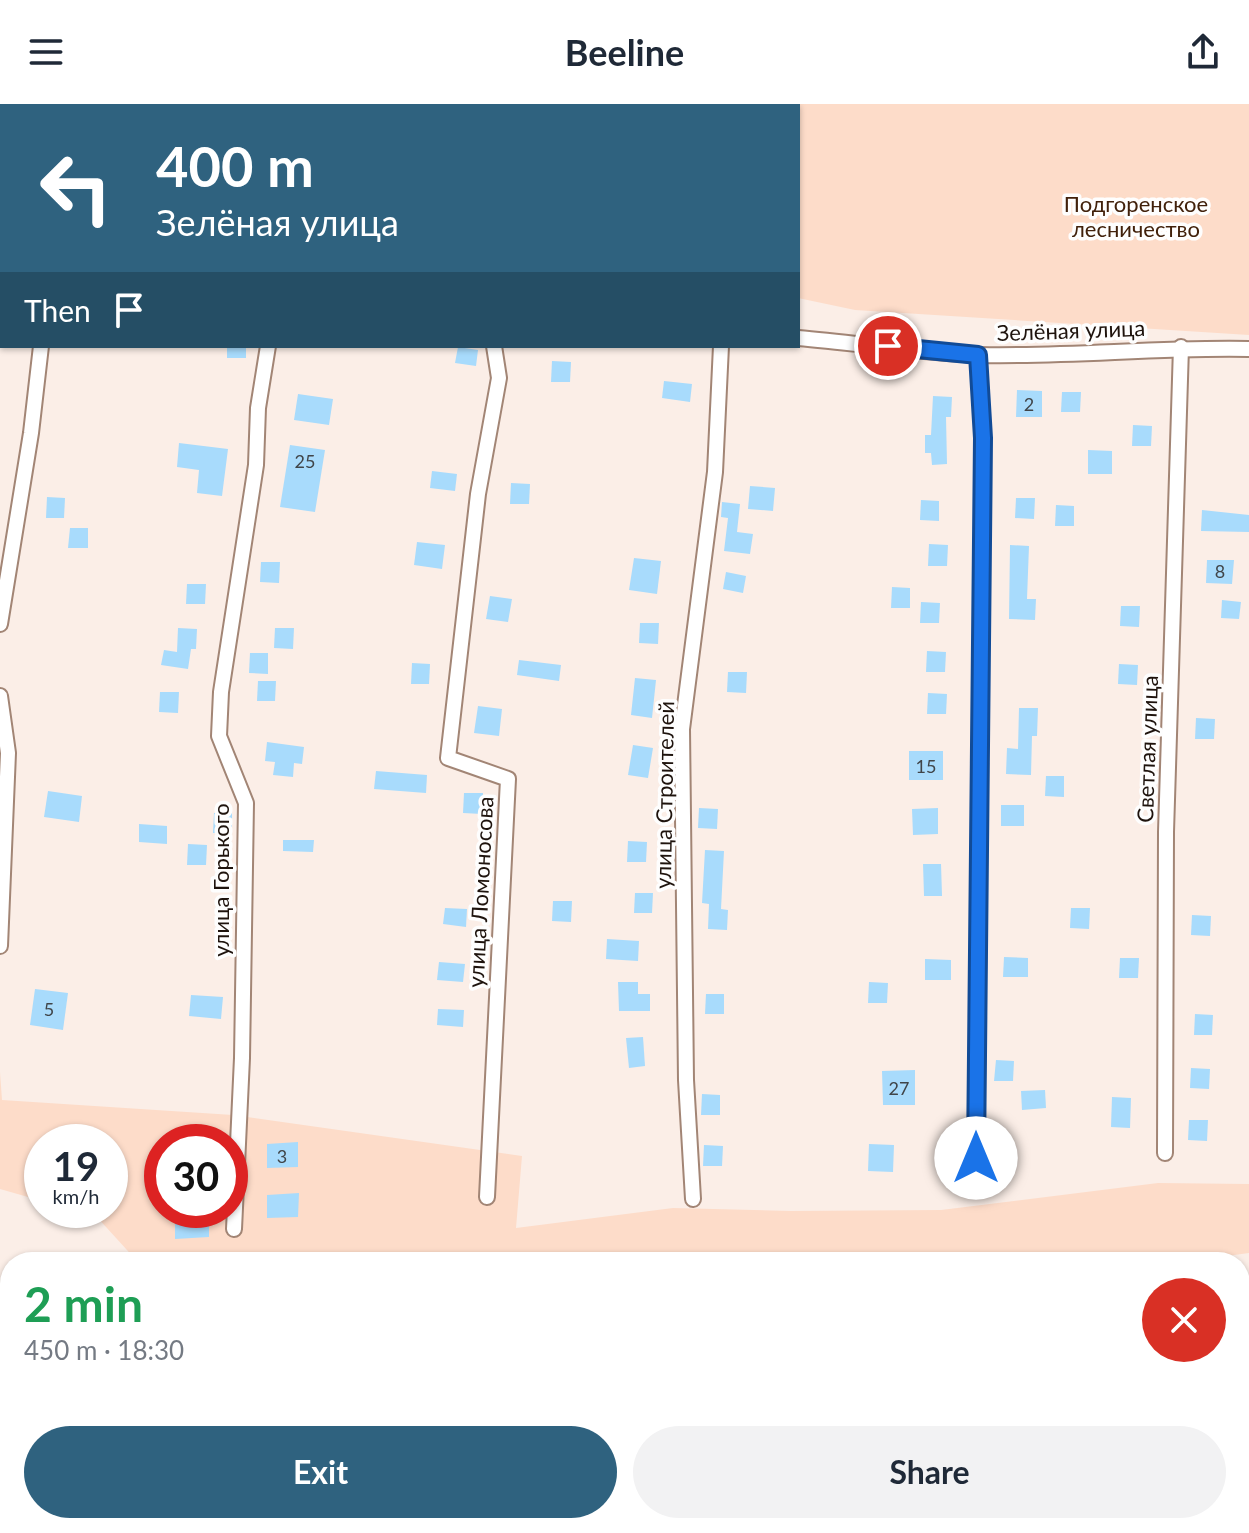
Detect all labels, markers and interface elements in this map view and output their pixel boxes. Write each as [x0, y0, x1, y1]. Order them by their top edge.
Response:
icon: menu [24, 30, 68, 74]
text: Beeline [565, 30, 684, 74]
icon: share [1181, 30, 1225, 74]
text: 400 m [156, 132, 314, 199]
icon: left [24, 136, 128, 240]
park label: Подгоренское лесничество [1064, 190, 1208, 242]
text: Зелёная улица [156, 200, 399, 244]
icon: arrive [107, 288, 151, 332]
text: Then [24, 292, 91, 328]
pin [854, 312, 922, 380]
street label: Зелёная улица [996, 314, 1146, 346]
icon: arrive [866, 324, 910, 368]
house number: 2 [1024, 393, 1034, 415]
house number: 25 [295, 450, 315, 472]
house number: 8 [1215, 560, 1225, 582]
street label: Светлая улица [1131, 675, 1163, 823]
street label: улица Строителей [649, 701, 679, 889]
house number: 15 [916, 755, 936, 777]
street label: улица Ломоносова [462, 796, 498, 988]
street label: улица Горького [207, 803, 234, 957]
house number: 5 [44, 998, 54, 1020]
house number: 27 [889, 1077, 909, 1099]
position arrow [934, 1116, 1018, 1200]
speed limit sign: 30 [144, 1124, 248, 1228]
text: 19 [53, 1142, 99, 1190]
house number: 3 [277, 1145, 287, 1167]
text: km/h [53, 1184, 99, 1208]
text: 2 min [24, 1275, 143, 1332]
button: close [1142, 1278, 1226, 1362]
text: 450 m · 18:30 [24, 1334, 184, 1366]
button: Exit [24, 1426, 617, 1518]
button: Share [633, 1426, 1226, 1518]

